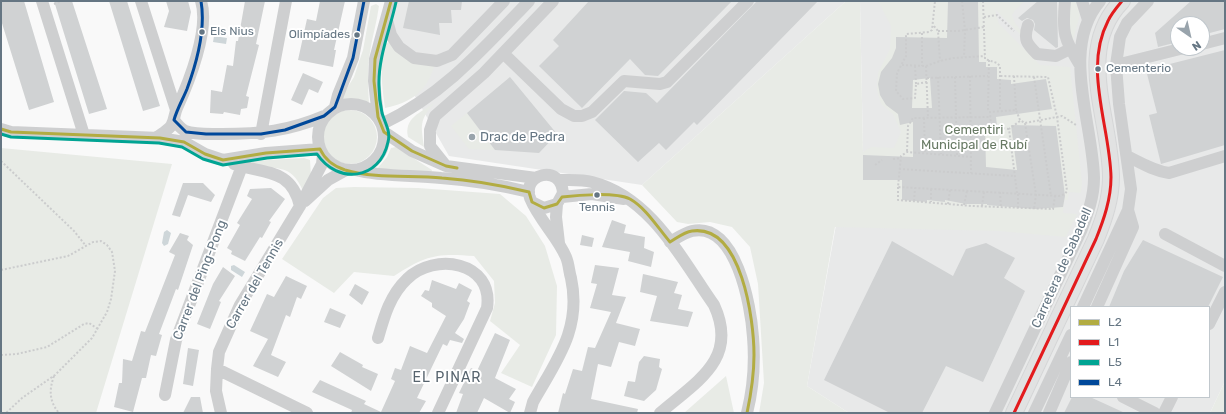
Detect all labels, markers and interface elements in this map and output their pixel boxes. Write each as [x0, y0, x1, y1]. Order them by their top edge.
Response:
north arrow [1170, 16, 1210, 56]
place label: Els Nius [210, 25, 254, 39]
marker: Els Nius [197, 27, 207, 37]
place label: Olimpíades [289, 28, 350, 42]
marker: Olimpíades [352, 30, 362, 40]
text: N [1190, 38, 1203, 53]
place label: Cementerio [1106, 62, 1171, 76]
marker: Cementerio [1093, 64, 1103, 74]
park label: Cementiri Municipal de Rubí [921, 122, 1027, 153]
place label: Drac de Pedra [480, 129, 565, 145]
marker: Drac de Pedra [467, 132, 477, 142]
marker: Tennis [592, 190, 602, 200]
place label: Tennis [579, 201, 615, 215]
street label: Carretera de Sabadell [1028, 205, 1096, 331]
street label: Carrer del Ping-Pong [170, 218, 230, 342]
street label: Carrer del Tennis [223, 236, 287, 332]
legend [1070, 306, 1210, 398]
text: L2 [1108, 315, 1122, 329]
text: L1 [1108, 335, 1119, 349]
text: L5 [1108, 355, 1122, 369]
district label: EL PINAR [413, 370, 481, 386]
text: L4 [1108, 375, 1122, 389]

